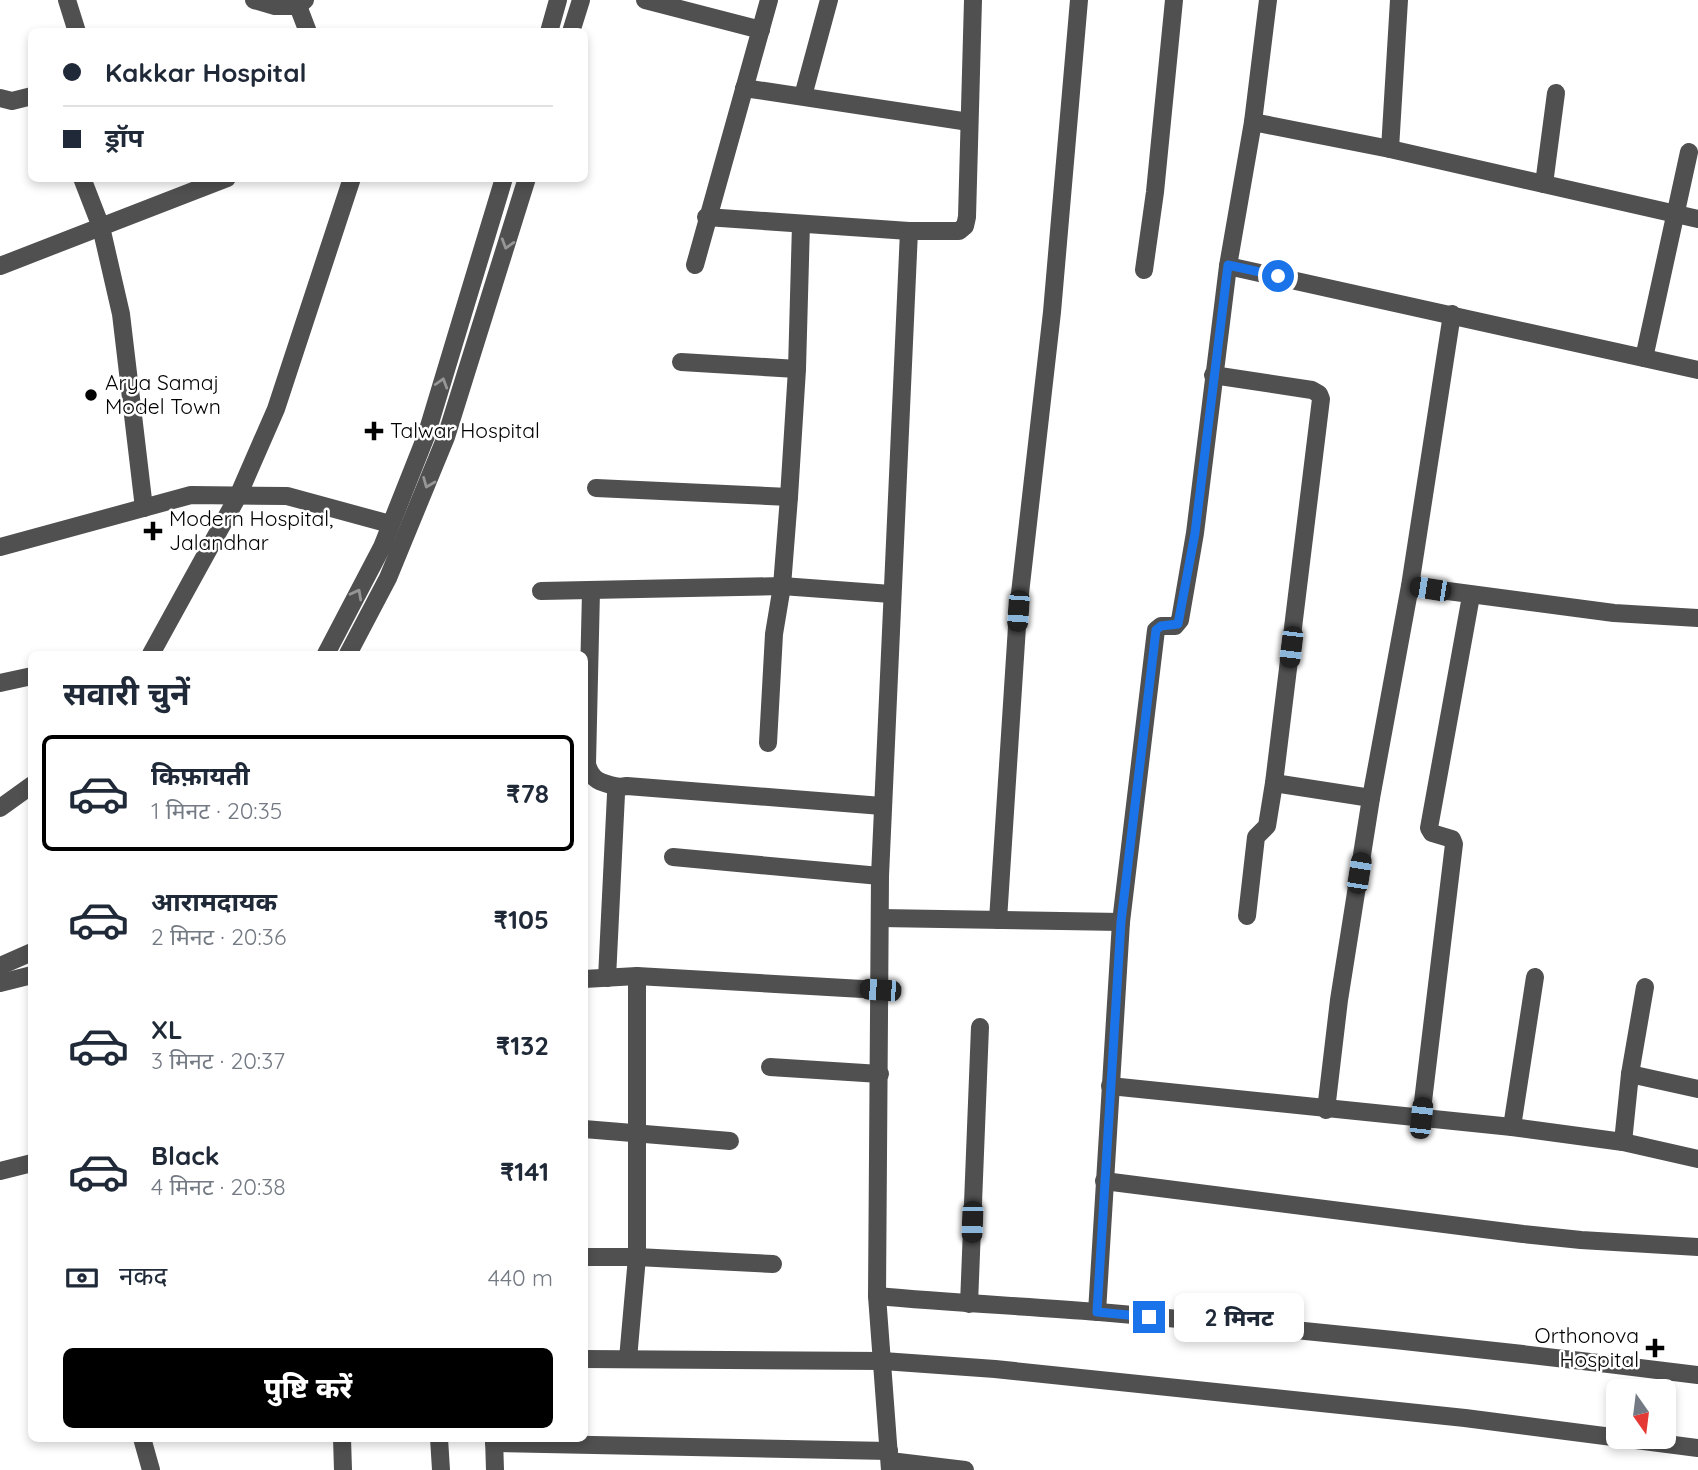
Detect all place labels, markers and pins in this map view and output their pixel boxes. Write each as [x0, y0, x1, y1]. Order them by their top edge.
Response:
place label: Arya Samaj Model Town [105, 369, 221, 419]
marker: Arya Samaj Model Town [83, 387, 99, 403]
place label: Talwar Hospital [390, 417, 540, 443]
marker: Talwar Hospital [364, 421, 384, 441]
place label: Modern Hospital, Jalandhar [169, 505, 333, 555]
marker: Modern Hospital, Jalandhar [143, 521, 163, 541]
place label: Orthonova Hospital [1535, 1322, 1639, 1372]
marker: Orthonova Hospital [1645, 1338, 1665, 1358]

